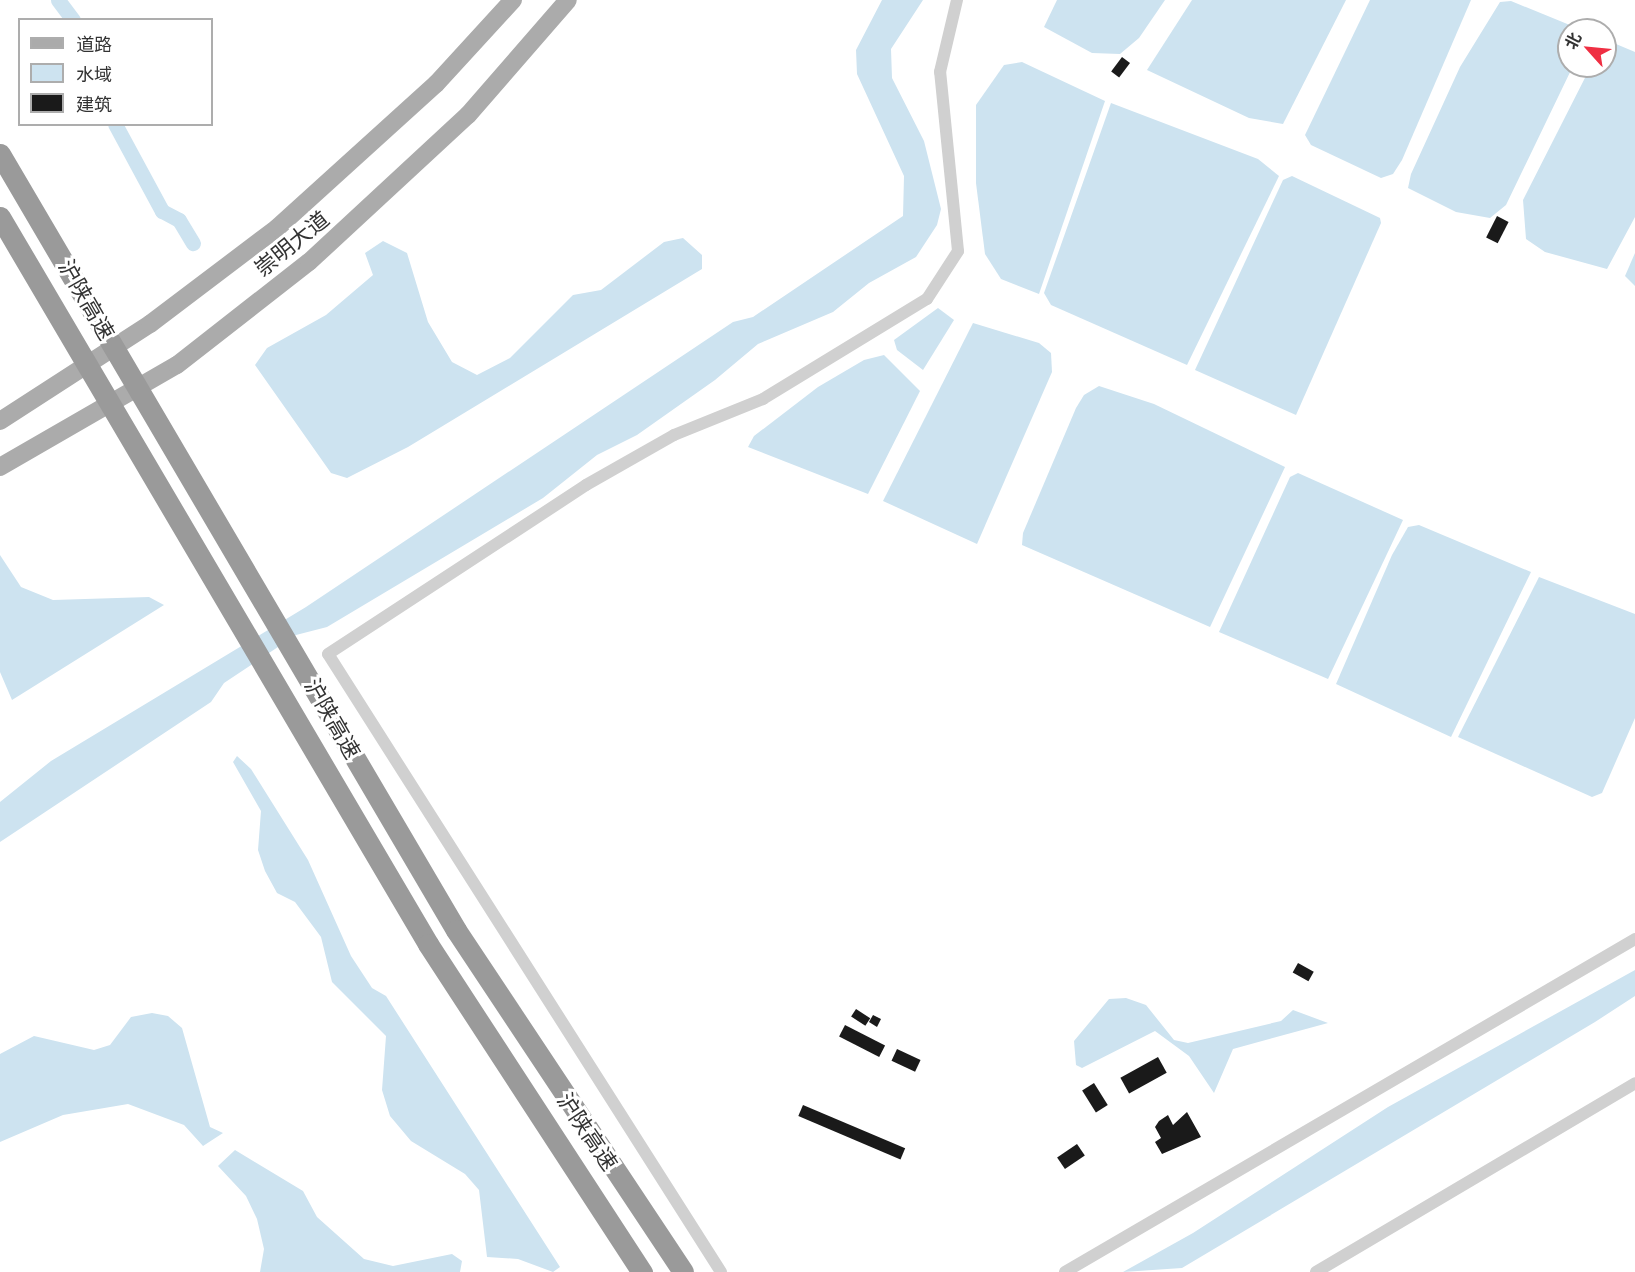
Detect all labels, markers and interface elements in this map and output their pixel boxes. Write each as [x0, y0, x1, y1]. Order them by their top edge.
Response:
legend [18, 18, 213, 126]
north arrow [1557, 18, 1617, 78]
text: 北 [1560, 29, 1585, 52]
text: 道路 [76, 33, 112, 56]
text: 水域 [76, 63, 112, 86]
text: 建筑 [76, 93, 112, 116]
street label: 崇明大道 [249, 206, 335, 282]
street label: 沪陕高速 [53, 255, 119, 345]
street label: 沪陕高速 [299, 674, 365, 764]
street label: 沪陕高速 [551, 1088, 623, 1176]

